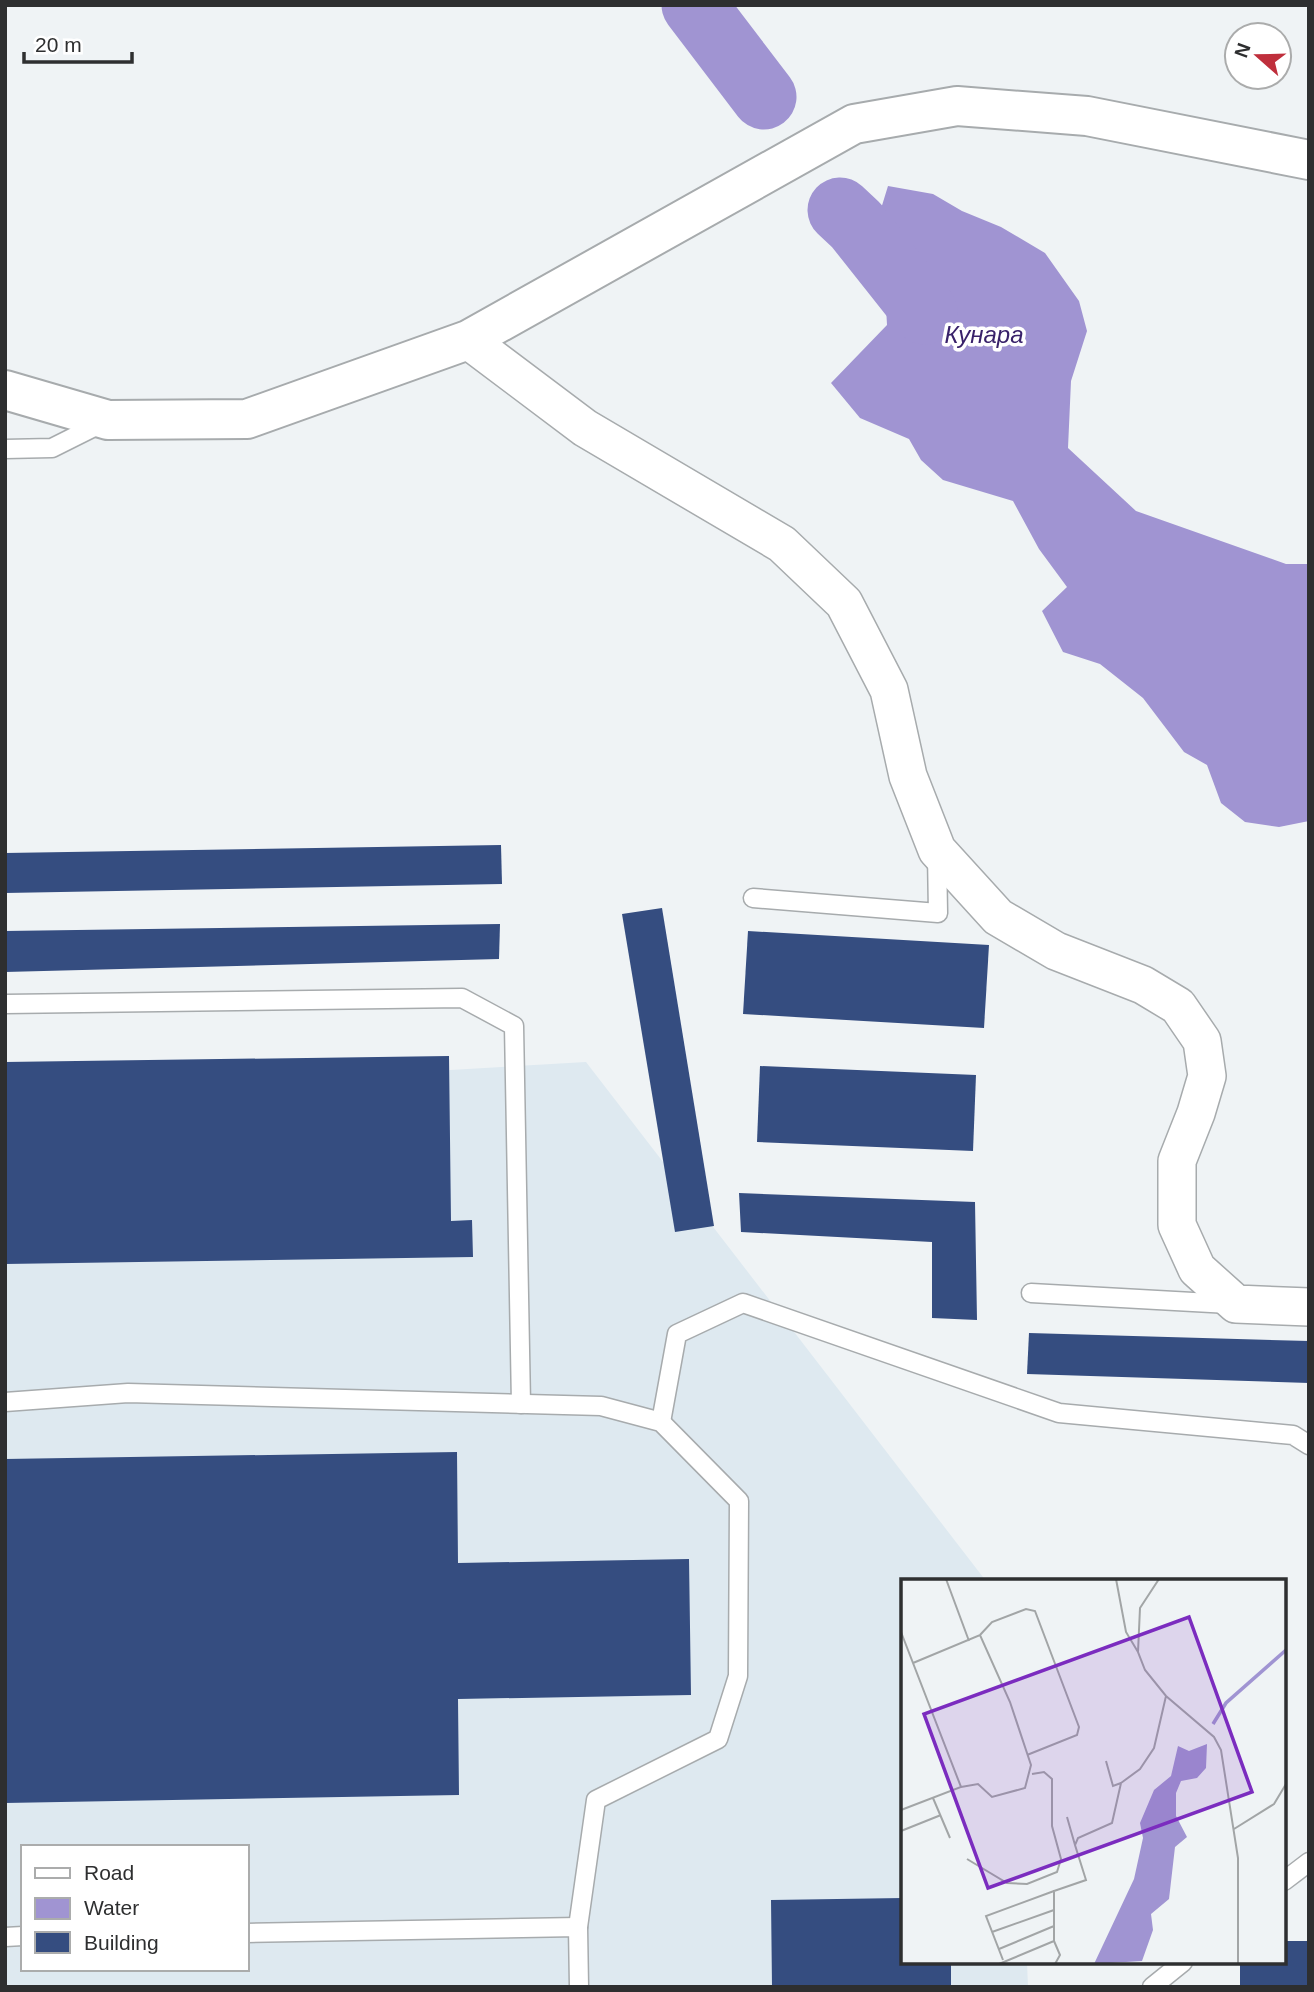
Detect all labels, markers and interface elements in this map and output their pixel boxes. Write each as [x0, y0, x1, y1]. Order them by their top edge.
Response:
scale bar [24, 21, 133, 65]
north arrow [1223, 21, 1293, 91]
text: 20 m [35, 33, 82, 56]
text: N [1230, 40, 1255, 60]
water label: Кунара [944, 321, 1024, 348]
inset map [901, 1579, 1286, 1964]
legend [21, 1845, 248, 1971]
text: Road [84, 1861, 134, 1884]
text: Water [84, 1896, 139, 1919]
text: Building [84, 1931, 159, 1954]

